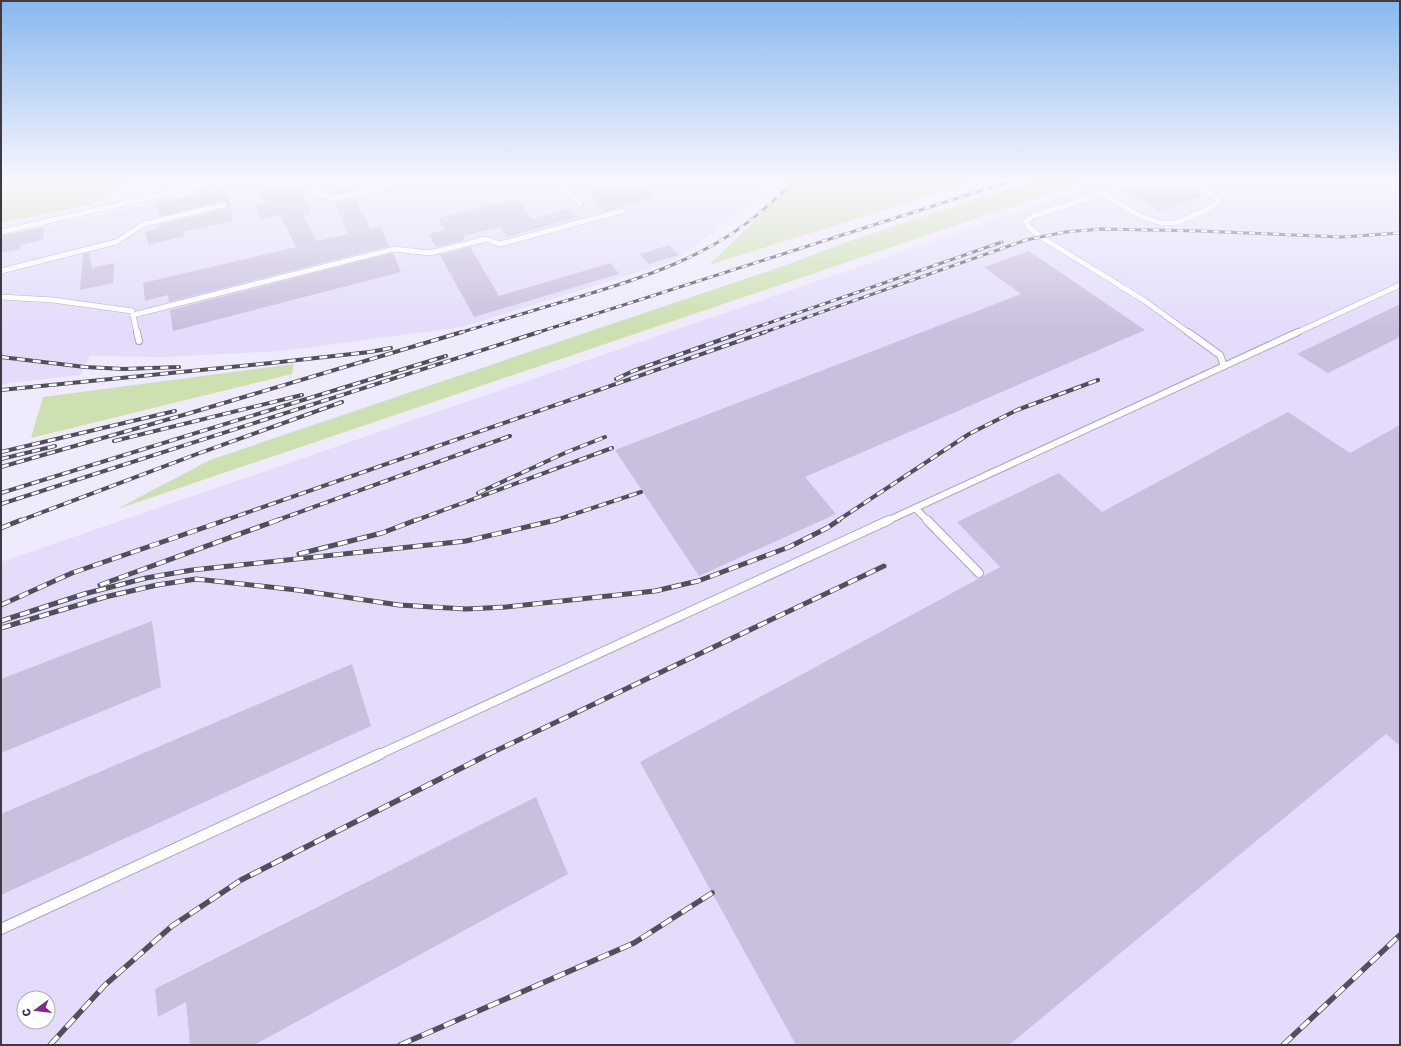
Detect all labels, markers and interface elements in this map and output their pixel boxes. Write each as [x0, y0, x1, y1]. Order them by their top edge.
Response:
north arrow [16, 990, 56, 1030]
text: С [19, 1007, 33, 1018]

